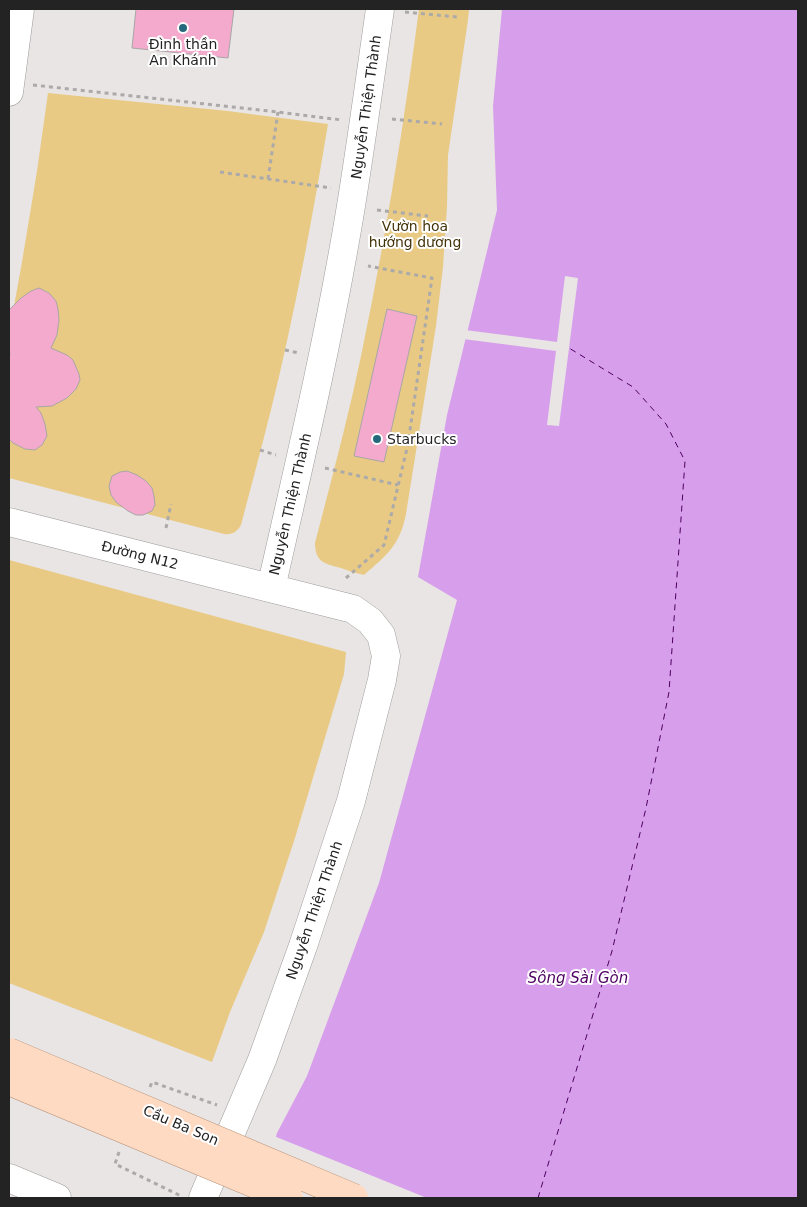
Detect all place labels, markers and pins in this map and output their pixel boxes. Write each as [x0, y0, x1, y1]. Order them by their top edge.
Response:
marker: Đình thần An Khánh [177, 22, 189, 34]
place label: Đình thần An Khánh [149, 36, 217, 68]
place label: Starbucks [387, 431, 457, 447]
marker: Starbucks [371, 433, 383, 445]

